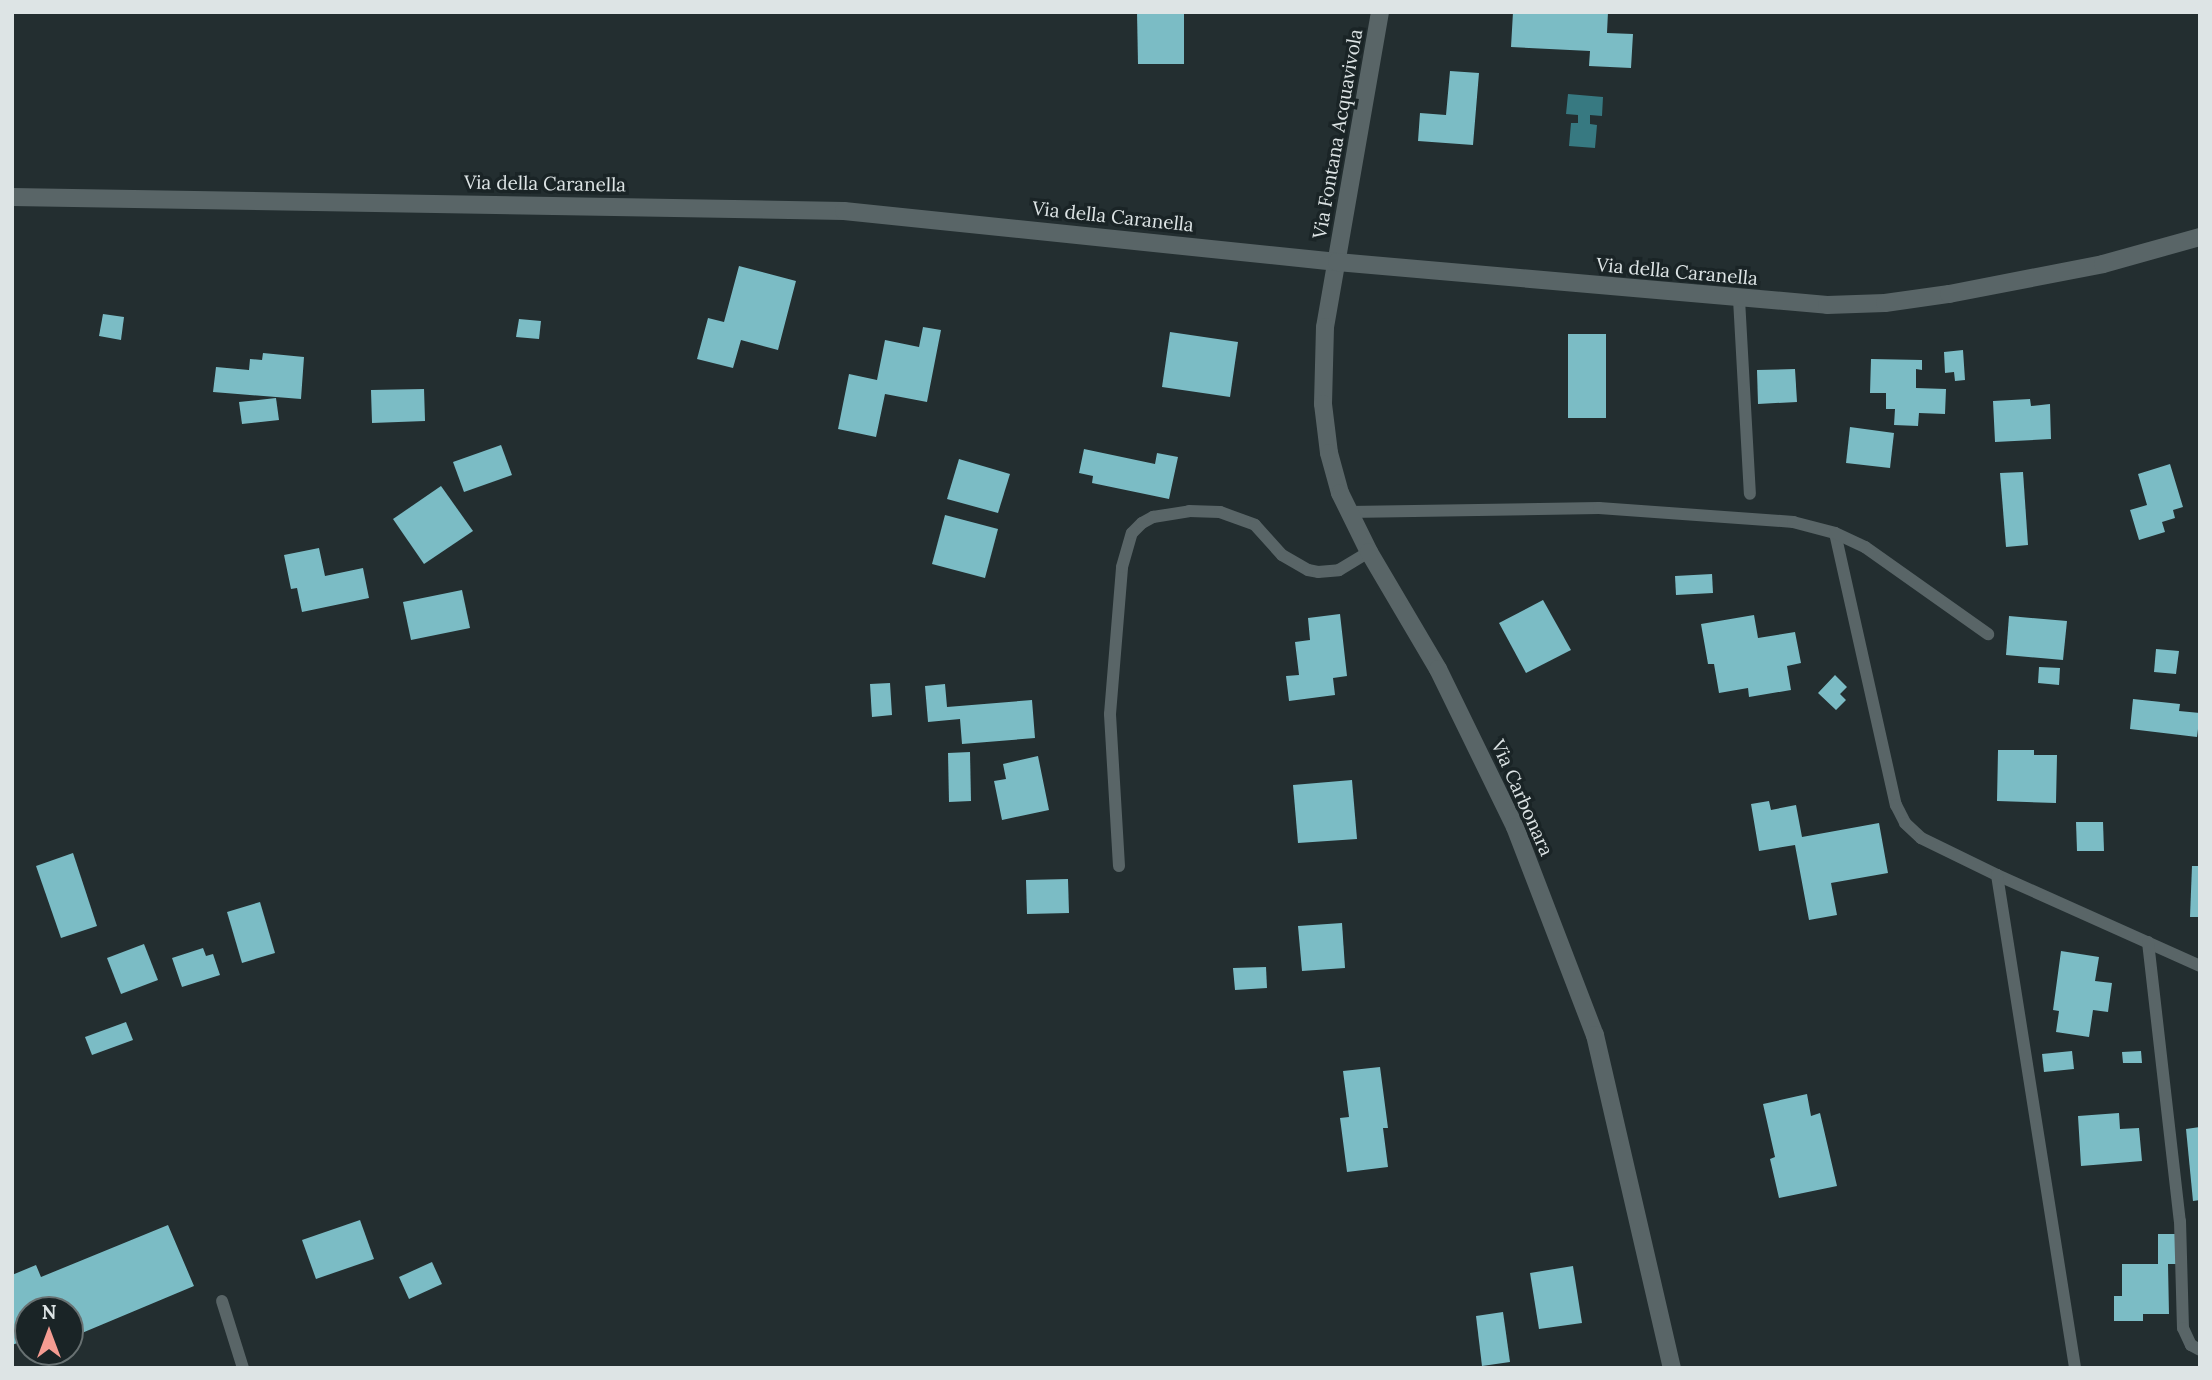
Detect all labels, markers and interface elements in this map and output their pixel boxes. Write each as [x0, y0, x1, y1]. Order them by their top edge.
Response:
street label: Via Fontana Acquavivola [1308, 27, 1368, 241]
street label: Via della Caranella [464, 171, 626, 197]
street label: Via della Caranella [1031, 197, 1195, 237]
street label: Via della Caranella [1595, 254, 1759, 290]
street label: Via Carbonara [1486, 736, 1558, 860]
north arrow [14, 1296, 84, 1366]
text: N [42, 1300, 56, 1324]

